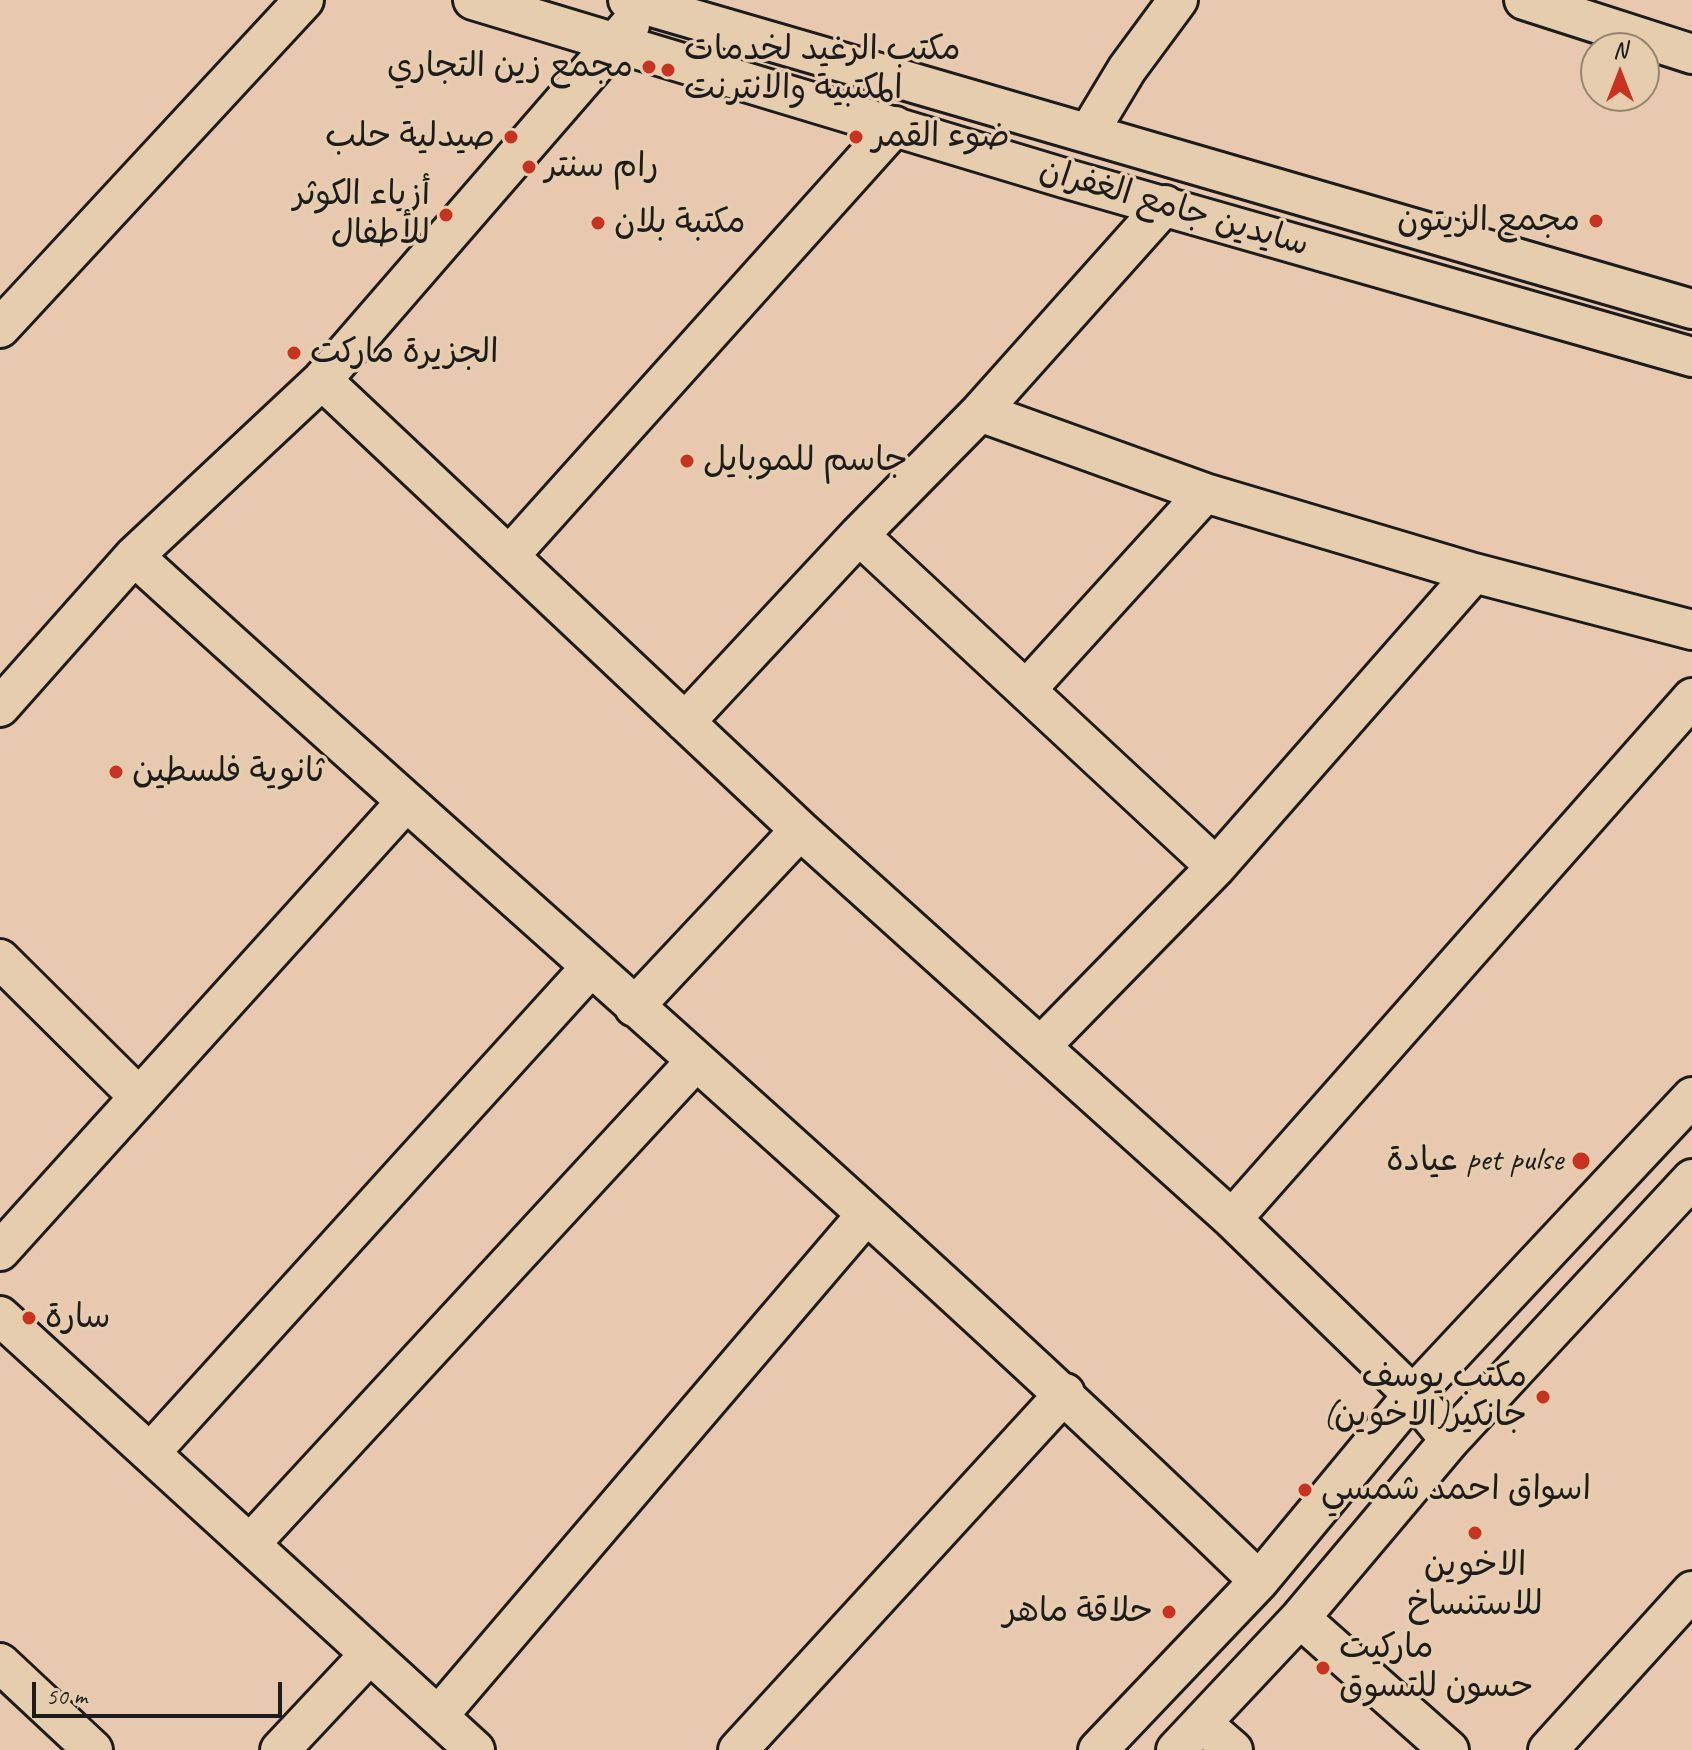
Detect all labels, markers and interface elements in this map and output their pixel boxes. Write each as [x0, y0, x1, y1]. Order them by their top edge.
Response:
place label: مكتب الرغيد لخدمات المكتبية والانترنت [684, 30, 961, 110]
north arrow [1580, 32, 1660, 112]
text: N [1613, 36, 1627, 64]
place label: مجمع زين التجاري [387, 47, 633, 87]
marker: مجمع زين التجاري [640, 58, 658, 76]
marker: مكتب الرغيد لخدمات المكتبية والانترنت [659, 61, 677, 79]
place label: صيدلية حلب [325, 117, 495, 157]
place label: ضوء القمر [872, 117, 1010, 157]
marker: صيدلية حلب [502, 128, 520, 146]
marker: ضوء القمر [847, 128, 865, 146]
place label: رام سنتر [545, 147, 659, 187]
street label: سايدين جامع الغفران [1035, 150, 1313, 266]
marker: رام سنتر [520, 158, 538, 176]
place label: أزياء الكوثر للأطفال [293, 175, 430, 254]
place label: مجمع الزيتون [1397, 201, 1580, 241]
place label: مكتبة بلان [614, 203, 746, 243]
marker: أزياء الكوثر للأطفال [437, 206, 455, 224]
marker: مجمع الزيتون [1587, 212, 1605, 230]
marker: مكتبة بلان [589, 214, 607, 232]
place label: الجزيرة ماركت [310, 333, 499, 373]
marker: الجزيرة ماركت [285, 344, 303, 362]
place label: جاسم للموبايل [703, 441, 908, 481]
marker: جاسم للموبايل [678, 452, 696, 470]
place label: ثانوية فلسطين [132, 752, 324, 792]
marker: ثانوية فلسطين [107, 763, 125, 781]
place label: عيادة pet pulse [1386, 1141, 1563, 1181]
marker: عيادة pet pulse [1570, 1150, 1592, 1172]
place label: سارة [45, 1298, 111, 1338]
marker: سارة [20, 1309, 38, 1327]
place label: مكتب يوسف جانكير(الاخوين) [1323, 1357, 1527, 1436]
marker: مكتب يوسف جانكير(الاخوين) [1534, 1388, 1552, 1406]
place label: اسواق احمد شمسي [1321, 1470, 1591, 1510]
marker: اسواق احمد شمسي [1296, 1481, 1314, 1499]
marker: الاخوين للاستنساخ [1466, 1524, 1484, 1542]
place label: الاخوين للاستنساخ [1407, 1546, 1543, 1626]
place label: حلاقة ماهر [1003, 1592, 1153, 1632]
marker: حلاقة ماهر [1160, 1603, 1178, 1621]
place label: ماركيت حسون للتسوق [1339, 1628, 1532, 1708]
marker: ماركيت حسون للتسوق [1314, 1659, 1332, 1677]
scale bar [36, 1666, 286, 1716]
text: 50 m [46, 1681, 87, 1711]

